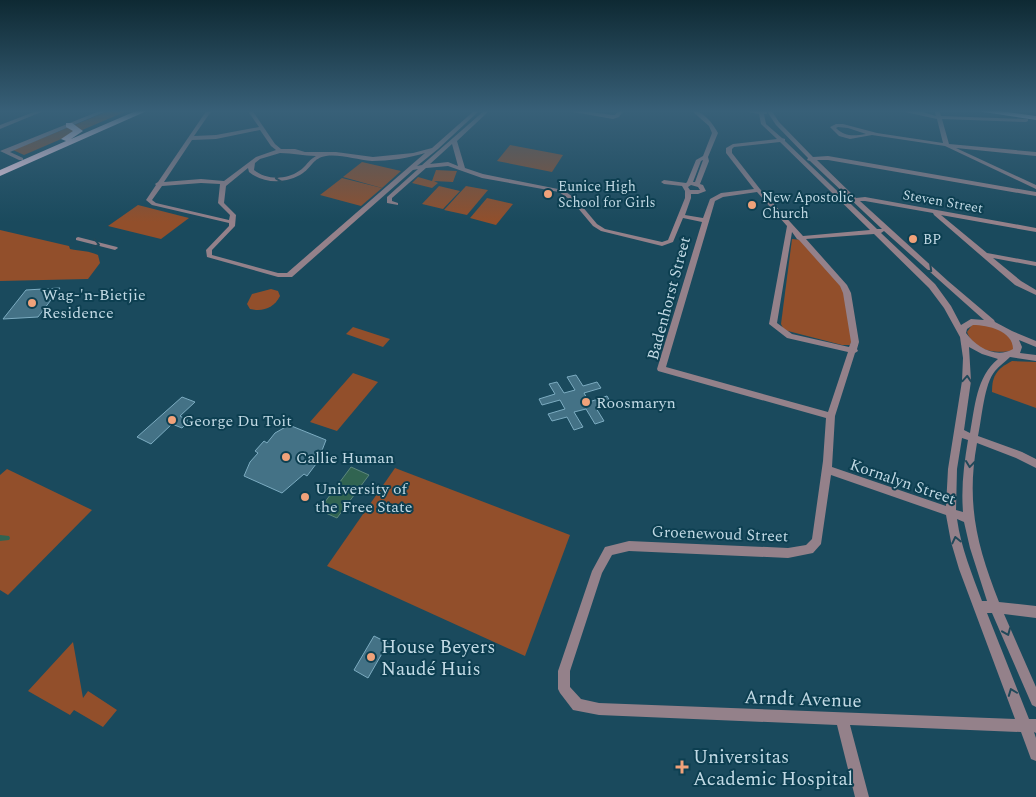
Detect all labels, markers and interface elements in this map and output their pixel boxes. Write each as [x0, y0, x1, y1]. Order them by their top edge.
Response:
one-way arrow [274, 172, 282, 183]
place label: Eunice High School for Girls [558, 176, 656, 213]
street label: Steven Street [901, 184, 985, 219]
place label: New Apostolic Church [762, 187, 854, 224]
marker: Eunice High School for Girls [542, 188, 554, 200]
marker: New Apostolic Church [746, 199, 758, 211]
place label: BP [923, 229, 941, 250]
street label: Badenhorst Street [641, 233, 697, 363]
marker: BP [907, 233, 919, 245]
one-way arrow [92, 238, 101, 249]
one-way arrow [924, 263, 933, 272]
place label: Wag-'n-Bietjie Residence [42, 283, 146, 325]
marker: Wag-'n-Bietjie Residence [26, 297, 38, 309]
one-way arrow [961, 375, 972, 383]
place label: Roosmaryn [596, 391, 676, 415]
marker: Roosmaryn [580, 396, 592, 408]
place label: George Du Toit [182, 409, 292, 433]
marker: George Du Toit [166, 414, 178, 426]
place label: Callie Human [296, 446, 394, 470]
marker: Callie Human [280, 451, 292, 463]
street label: Kornalyn Street [846, 453, 959, 511]
one-way arrow [965, 460, 976, 468]
place label: University of the Free State [315, 477, 412, 519]
marker: University of the Free State [299, 491, 311, 503]
street label: Groenewoud Street [651, 520, 789, 548]
one-way arrow [951, 535, 962, 544]
one-way arrow [1001, 627, 1011, 635]
place label: House Beyers Naudé Huis [381, 633, 495, 684]
marker: House Beyers Naudé Huis [365, 651, 377, 663]
street label: Arndt Avenue [744, 683, 862, 716]
one-way arrow [1007, 688, 1018, 697]
place label: Universitas Academic Hospital [693, 743, 853, 794]
marker: Universitas Academic Hospital [675, 760, 689, 774]

